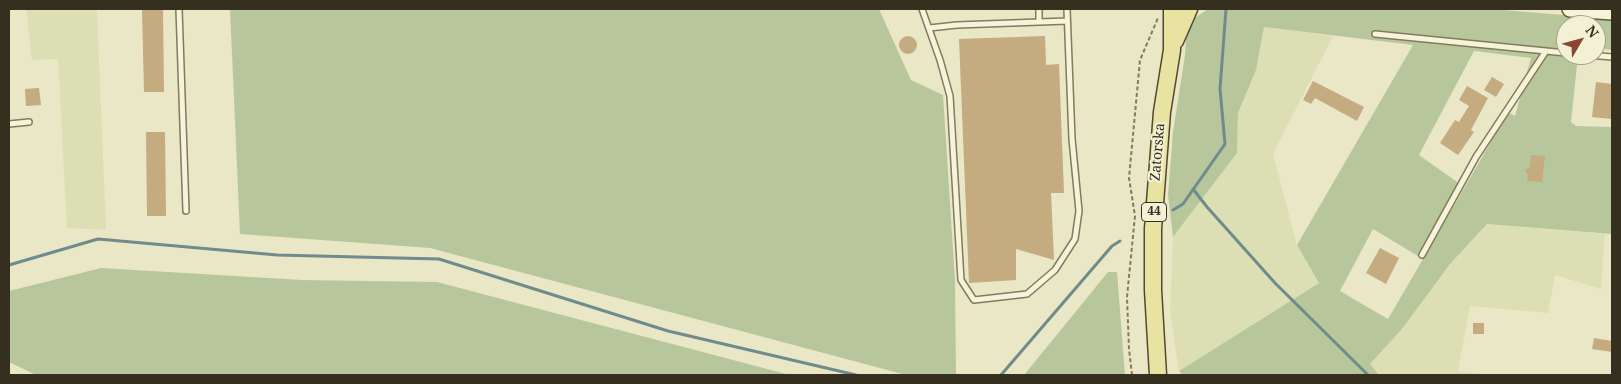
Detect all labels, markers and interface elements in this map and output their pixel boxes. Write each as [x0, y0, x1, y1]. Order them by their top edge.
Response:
north arrow [1556, 15, 1606, 65]
text: N [1582, 21, 1603, 41]
street label: Zatorska [1147, 122, 1169, 182]
road number: 44 [1142, 202, 1166, 222]

